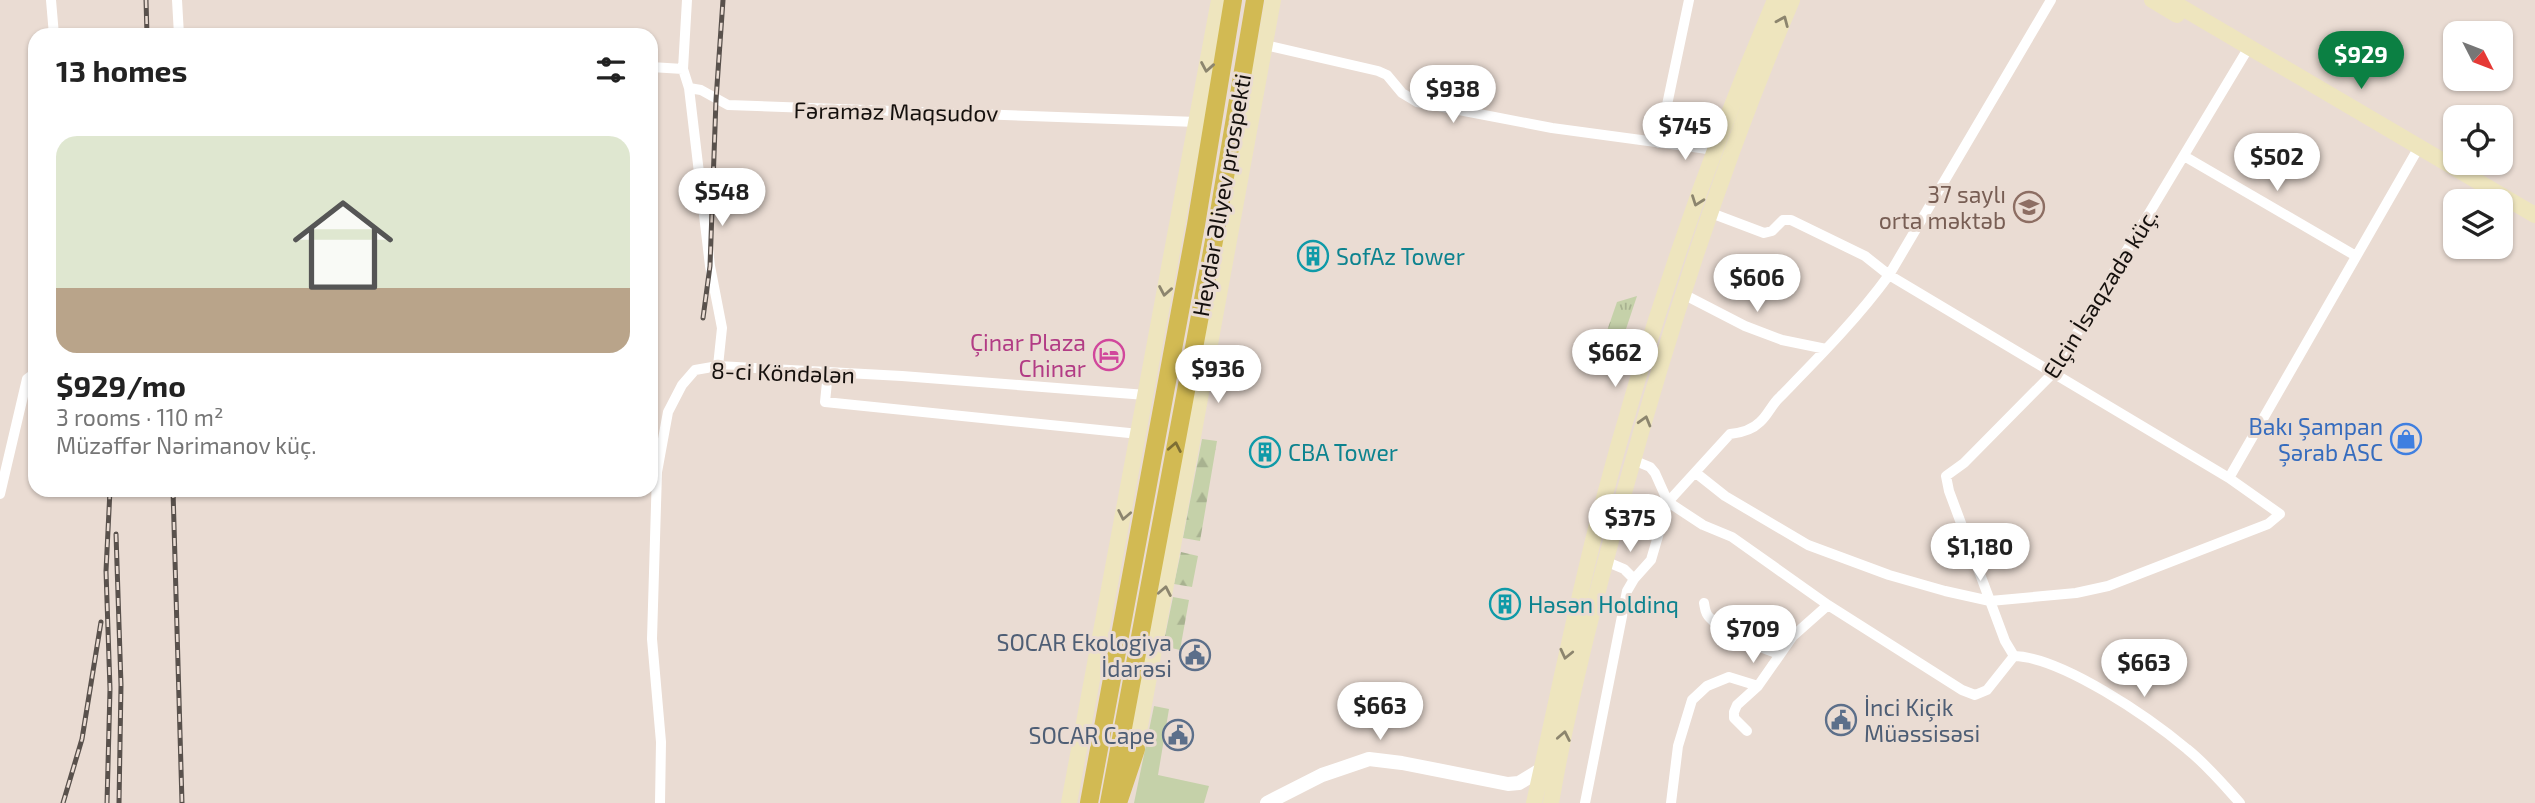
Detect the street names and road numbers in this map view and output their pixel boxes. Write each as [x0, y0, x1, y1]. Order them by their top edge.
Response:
street label: Heydər Əliyev prospekti [1186, 71, 1256, 319]
street label: Fəraməz Maqsudov [793, 95, 999, 127]
street label: Elçin İsaqzadə küç. [2036, 203, 2164, 384]
street label: 8-ci Köndələn [710, 355, 856, 389]

